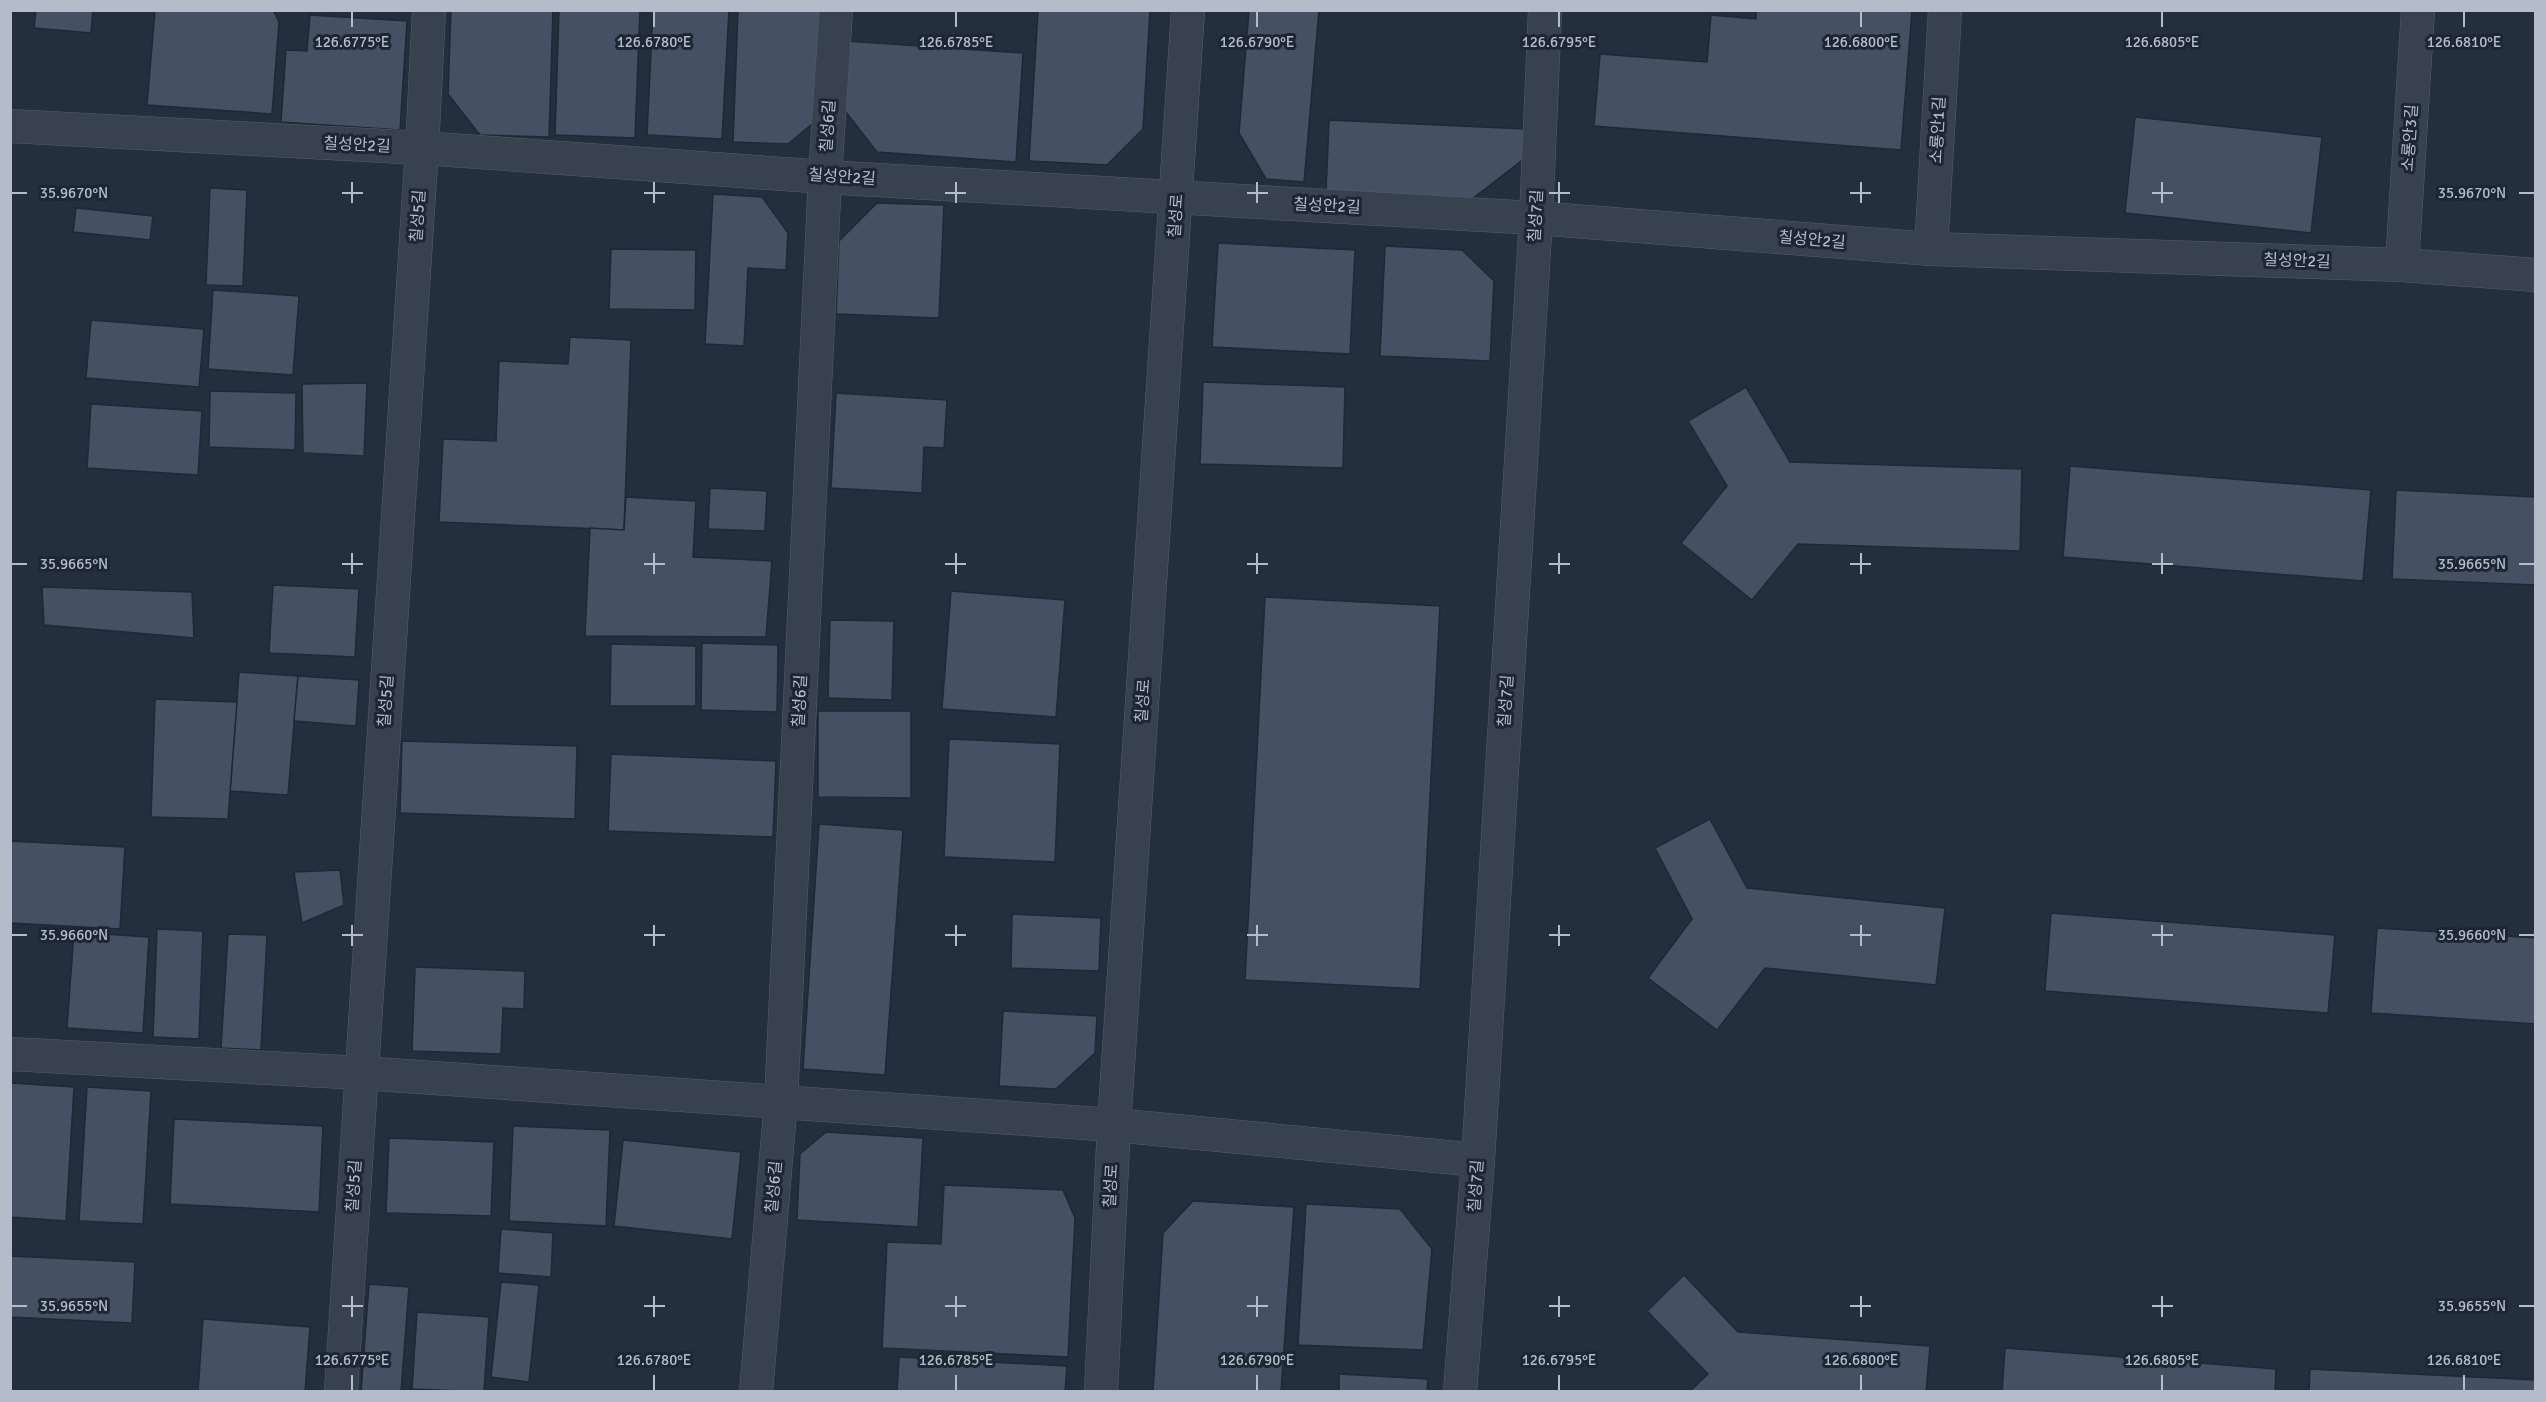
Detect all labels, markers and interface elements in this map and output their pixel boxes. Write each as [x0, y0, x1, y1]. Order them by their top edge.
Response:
text: 126.6775°E [315, 33, 389, 51]
text: 126.6780°E [617, 33, 691, 51]
text: 126.6785°E [919, 33, 993, 51]
text: 126.6790°E [1220, 33, 1294, 51]
text: 126.6795°E [1522, 33, 1596, 51]
text: 126.6800°E [1824, 33, 1898, 51]
text: 126.6805°E [2125, 33, 2199, 51]
text: 126.6810°E [2427, 33, 2501, 51]
street label: 소룡안1길 [1926, 96, 1950, 164]
street label: 칠성6길 [816, 99, 840, 153]
street label: 소룡안3길 [2398, 104, 2422, 172]
street label: 칠성안2길 [323, 133, 391, 157]
street label: 칠성안2길 [808, 165, 876, 189]
text: 35.9670°N [40, 184, 108, 202]
text: 35.9670°N [2438, 184, 2506, 202]
street label: 칠성5길 [406, 189, 430, 243]
street label: 칠성7길 [1525, 189, 1547, 243]
street label: 칠성로 [1164, 193, 1188, 239]
street label: 칠성안2길 [1293, 194, 1361, 218]
street label: 칠성안2길 [1777, 227, 1847, 253]
street label: 칠성안2길 [2263, 250, 2331, 272]
text: 35.9665°N [40, 555, 108, 573]
text: 35.9665°N [2438, 555, 2506, 573]
street label: 칠성5길 [374, 674, 398, 728]
street label: 칠성6길 [789, 674, 811, 728]
street label: 칠성7길 [1494, 674, 1518, 728]
street label: 칠성로 [1131, 678, 1155, 724]
text: 35.9660°N [40, 926, 108, 944]
text: 35.9660°N [2438, 926, 2506, 944]
street label: 칠성5길 [342, 1159, 366, 1213]
street label: 칠성7길 [1464, 1159, 1488, 1213]
street label: 칠성6길 [762, 1160, 786, 1214]
street label: 칠성로 [1100, 1163, 1122, 1209]
text: 35.9655°N [40, 1297, 108, 1315]
text: 35.9655°N [2438, 1297, 2506, 1315]
text: 126.6775°E [315, 1351, 389, 1369]
text: 126.6780°E [617, 1351, 691, 1369]
text: 126.6785°E [919, 1351, 993, 1369]
text: 126.6790°E [1220, 1351, 1294, 1369]
text: 126.6795°E [1522, 1351, 1596, 1369]
text: 126.6800°E [1824, 1351, 1898, 1369]
text: 126.6805°E [2125, 1351, 2199, 1369]
text: 126.6810°E [2427, 1351, 2501, 1369]

